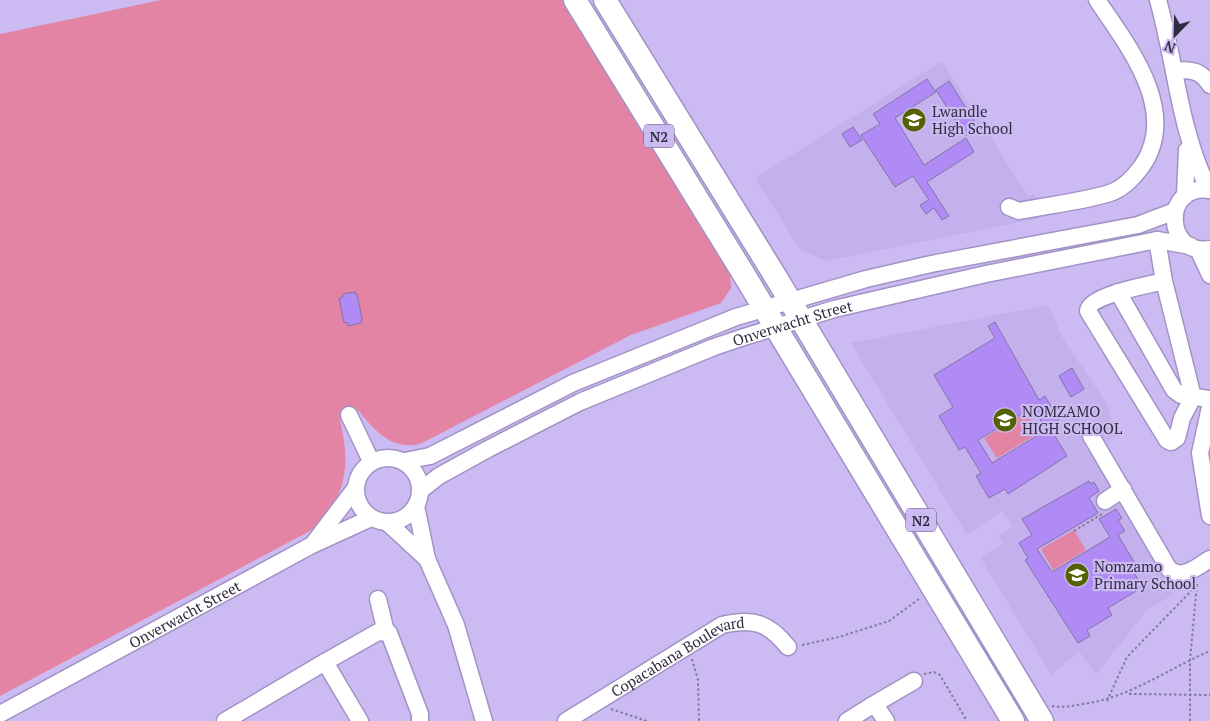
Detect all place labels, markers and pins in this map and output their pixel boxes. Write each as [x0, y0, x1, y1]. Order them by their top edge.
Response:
place label: Lwandle High School [932, 101, 1013, 138]
school or university icon: Lwandle High School [901, 107, 927, 133]
place label: NOMZAMO HIGH SCHOOL [1022, 401, 1122, 438]
school or university icon: NOMZAMO HIGH SCHOOL [992, 407, 1018, 433]
place label: Nomzamo Primary School [1094, 556, 1196, 593]
school or university icon: Nomzamo Primary School [1064, 562, 1090, 588]

